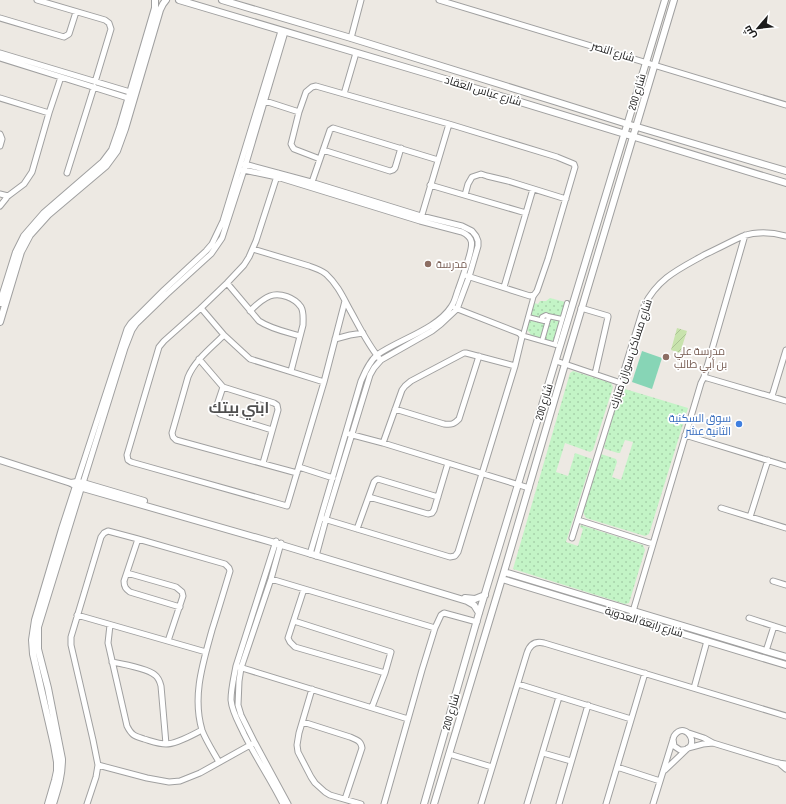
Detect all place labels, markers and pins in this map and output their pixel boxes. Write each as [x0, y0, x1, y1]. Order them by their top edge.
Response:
place label: مدرسة [436, 258, 467, 271]
marker: مدرسة [423, 259, 433, 269]
place label: مدرسة علي بن أبي طالب [674, 345, 727, 373]
marker: مدرسة علي بن أبي طالب [661, 352, 671, 362]
place label: سوق السكنية الثانية عشر [669, 412, 731, 438]
marker: سوق السكنية الثانية عشر [734, 419, 744, 429]

